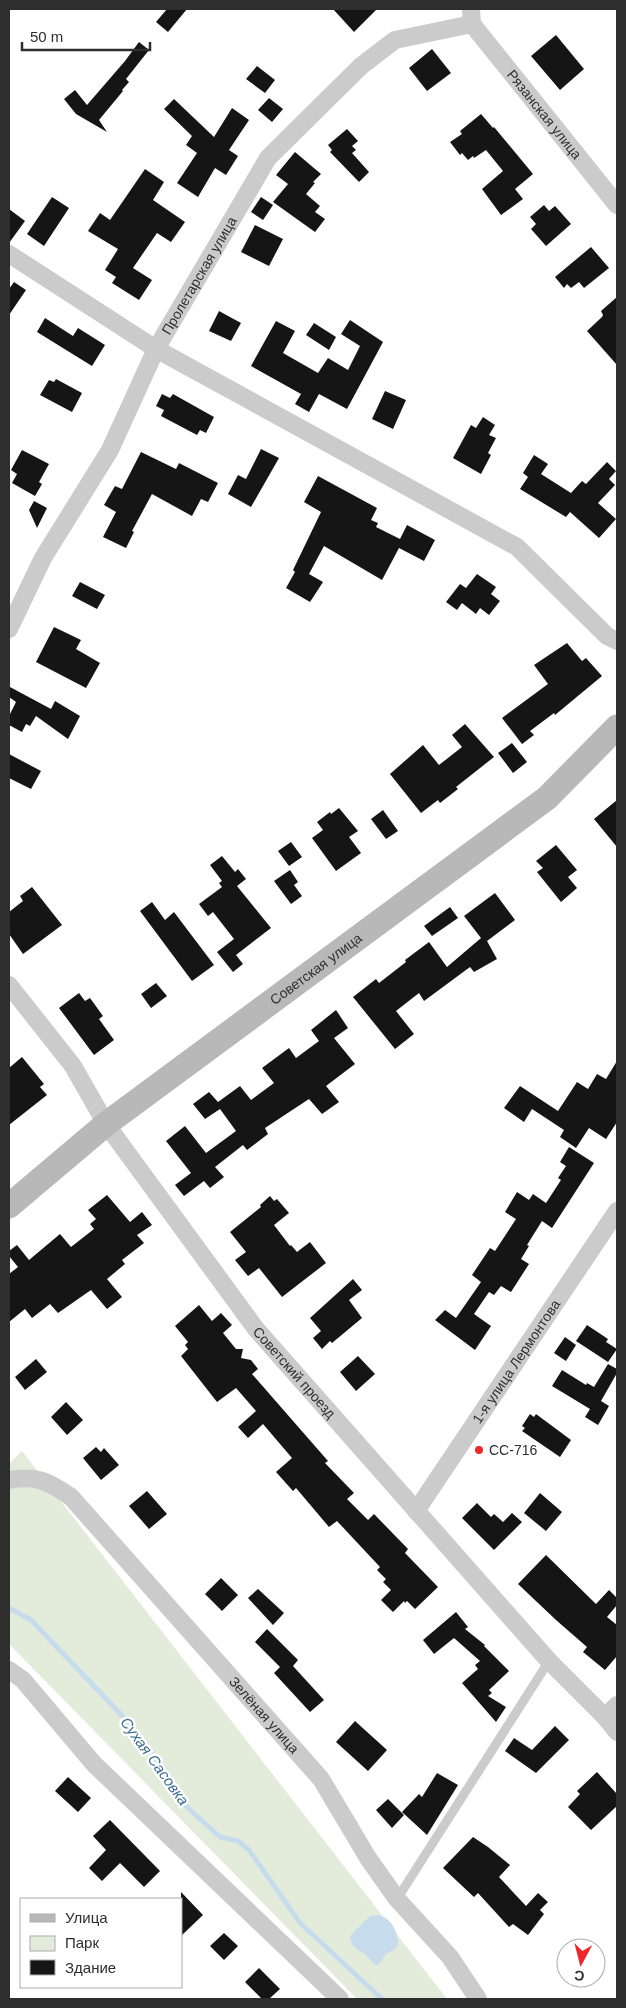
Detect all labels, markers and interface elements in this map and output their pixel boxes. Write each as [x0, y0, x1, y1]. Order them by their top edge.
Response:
scale bar [22, 20, 150, 52]
text: 50 m [30, 28, 63, 45]
street label: Рязанская улица [504, 67, 585, 162]
street label: Пролетарская улица [158, 214, 240, 337]
street label: Советская улица [267, 930, 365, 1008]
street label: 1-я улица Лермонтова [469, 1296, 563, 1426]
street label: Советский проезд [250, 1324, 339, 1421]
place label: СС-716 [489, 1442, 537, 1458]
marker: СС-716 [473, 1444, 485, 1456]
street label: Зелёная улица [226, 1673, 303, 1757]
water label: Сухая Сасовка [117, 1714, 193, 1808]
legend [20, 1898, 182, 1988]
text: Улица [65, 1909, 108, 1926]
text: Парк [65, 1934, 99, 1951]
north arrow [556, 1938, 606, 1988]
text: Здание [65, 1959, 116, 1976]
text: С [573, 1967, 585, 1984]

